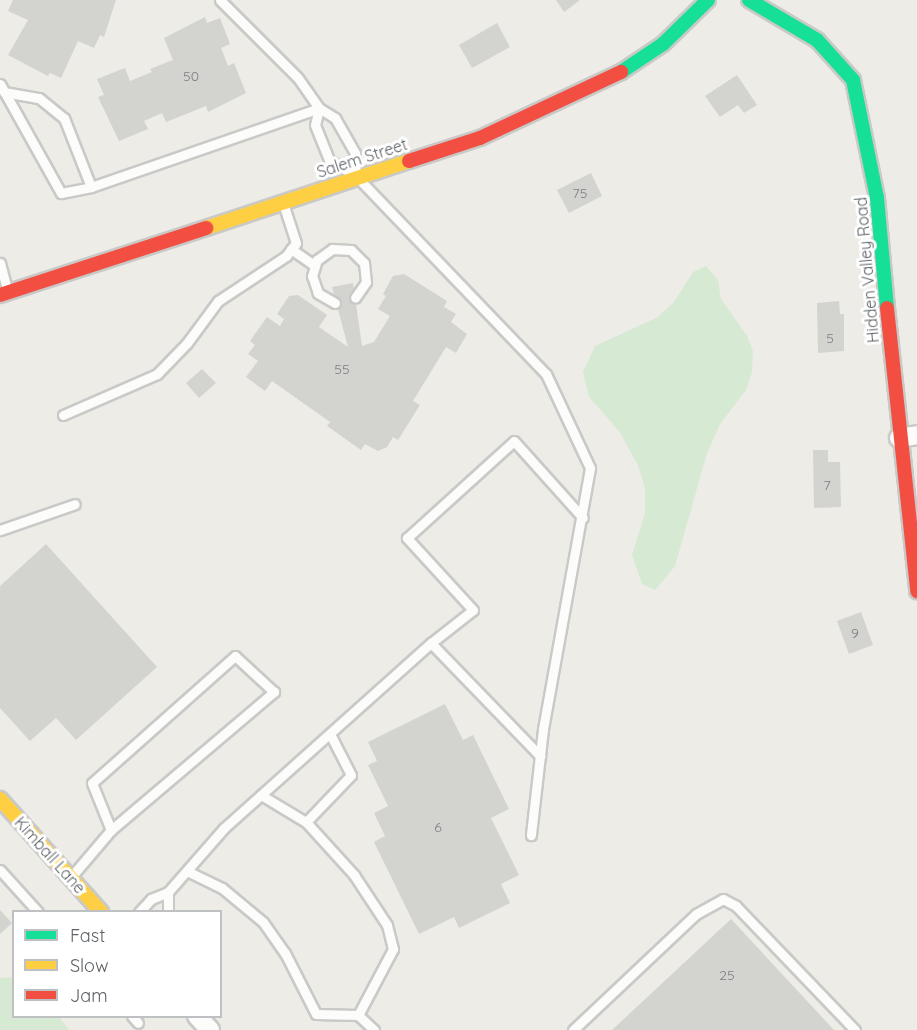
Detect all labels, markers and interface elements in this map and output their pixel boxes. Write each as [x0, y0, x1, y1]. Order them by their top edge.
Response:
house number: 50 [183, 68, 199, 84]
street label: Salem Street [314, 134, 410, 182]
house number: 75 [573, 185, 587, 201]
street label: Hidden Valley Road [851, 196, 883, 344]
house number: 5 [826, 330, 834, 346]
house number: 55 [334, 361, 350, 377]
house number: 7 [823, 477, 831, 493]
house number: 9 [851, 625, 859, 641]
street label: Kimball Lane [11, 813, 89, 897]
house number: 6 [434, 819, 442, 835]
legend [12, 910, 222, 1018]
text: Fast [70, 924, 105, 947]
text: Slow [70, 954, 108, 977]
house number: 25 [719, 967, 735, 983]
text: Jam [70, 984, 108, 1007]

